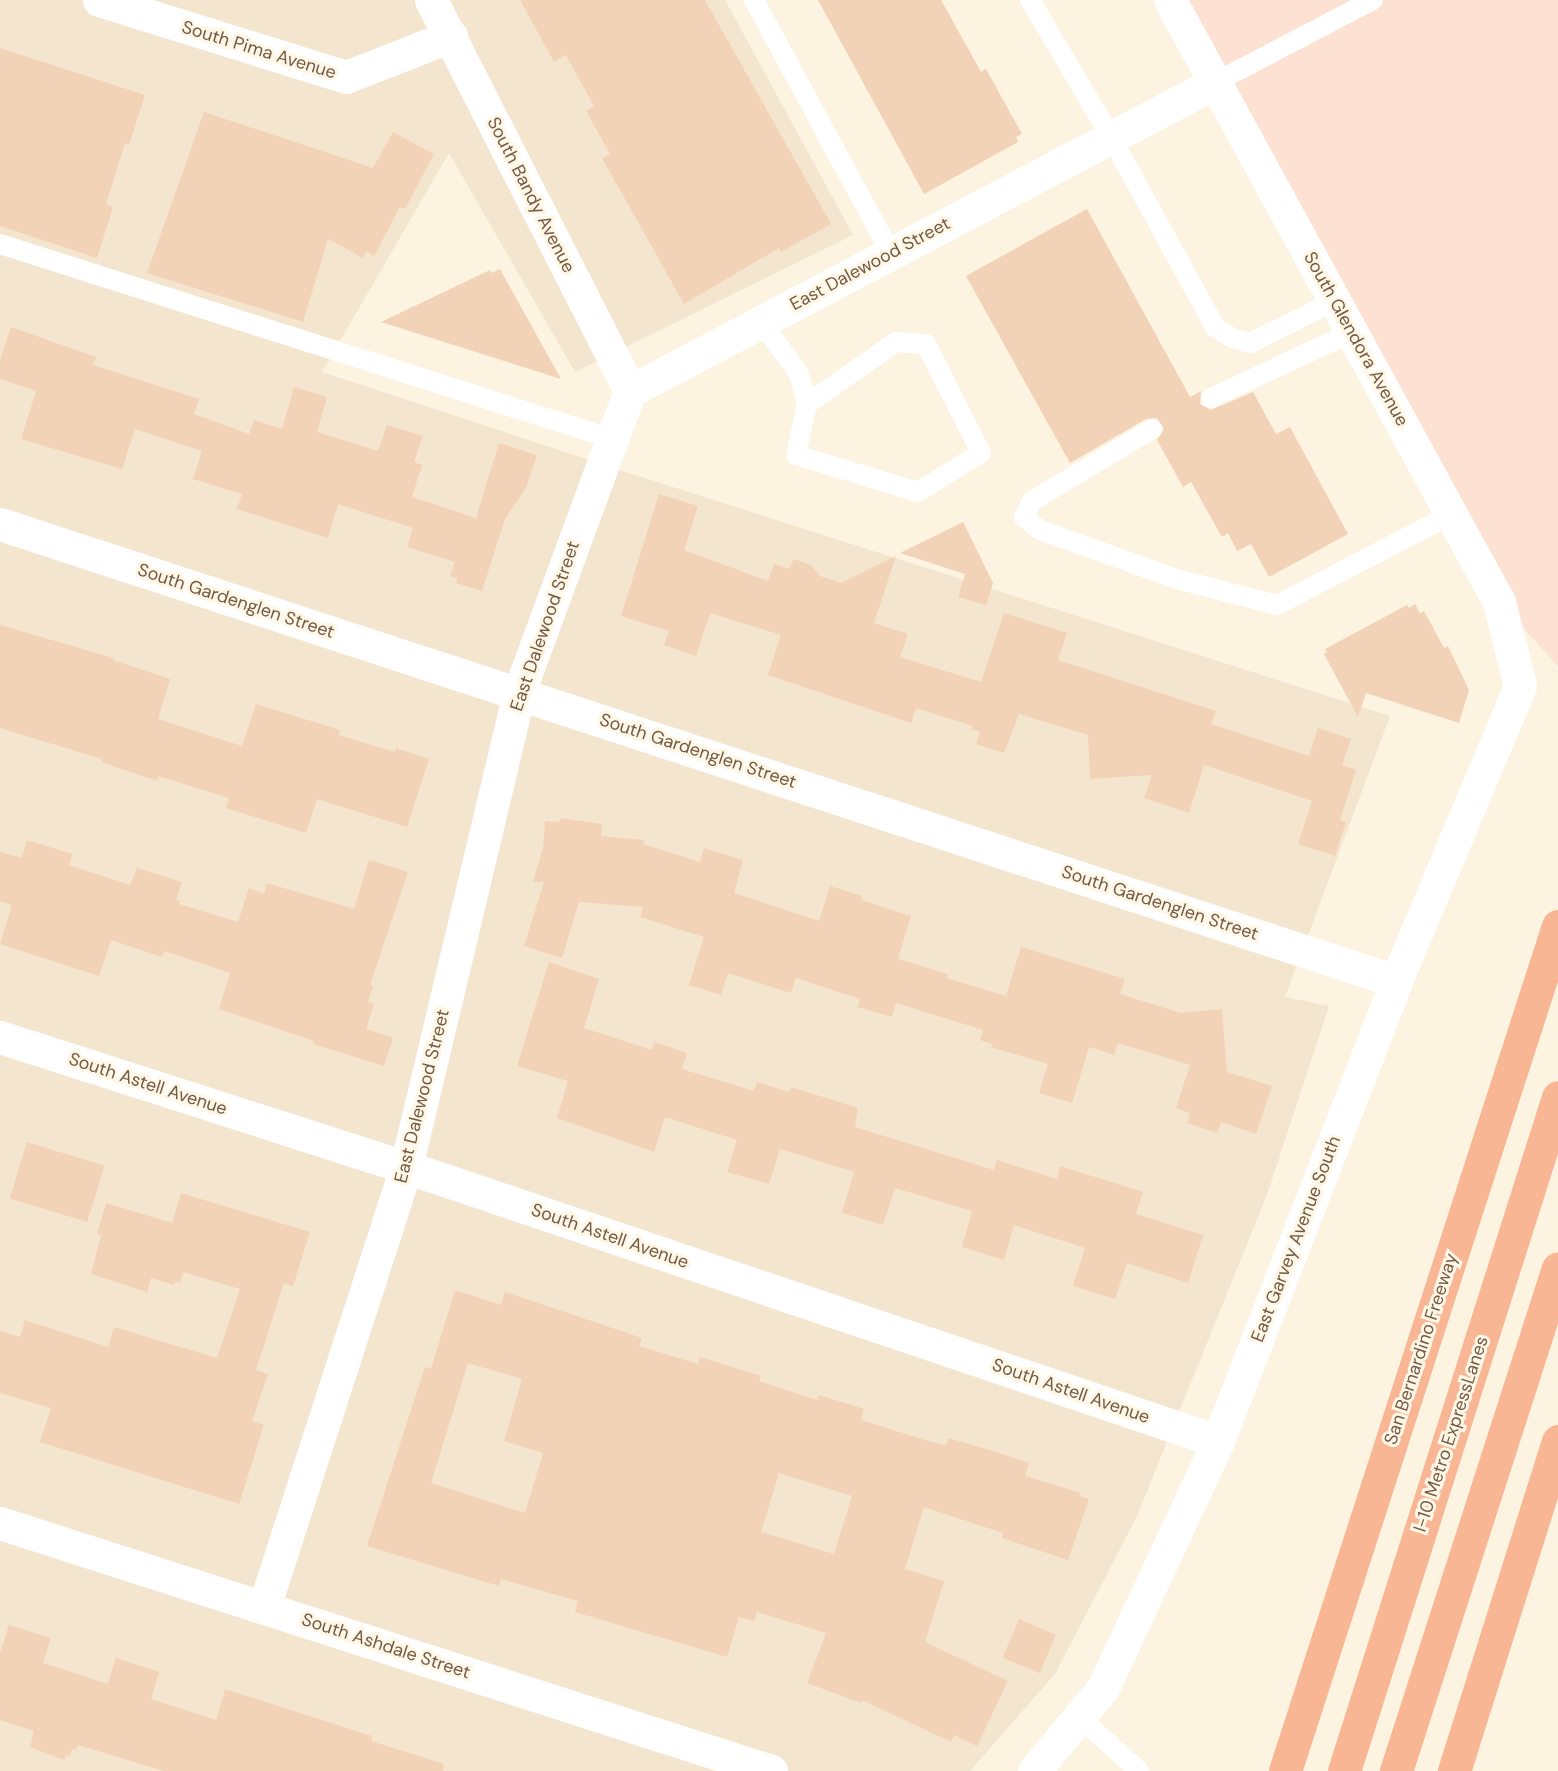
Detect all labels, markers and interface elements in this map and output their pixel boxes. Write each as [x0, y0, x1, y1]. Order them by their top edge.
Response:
street label: South Pima Avenue [179, 16, 339, 84]
street label: South Bandy Avenue [482, 114, 580, 276]
street label: East Dalewood Street [786, 213, 954, 315]
street label: South Glendora Avenue [1299, 248, 1413, 430]
street label: East Dalewood Street [506, 538, 584, 714]
street label: South Gardenglen Street [135, 559, 337, 643]
street label: South Gardenglen Street [597, 709, 799, 793]
street label: South Gardenglen Street [1059, 861, 1261, 945]
street label: East Dalewood Street [390, 1007, 454, 1185]
street label: South Astell Avenue [66, 1048, 230, 1120]
street label: East Garvey Avenue South [1247, 1133, 1345, 1345]
street label: South Astell Avenue [528, 1199, 692, 1273]
street label: San Bernardino Freeway [1380, 1251, 1462, 1447]
street label: I-10 Metro ExpressLanes [1409, 1333, 1493, 1535]
street label: South Astell Avenue [989, 1354, 1153, 1428]
street label: South Ashdale Street [299, 1609, 473, 1683]

